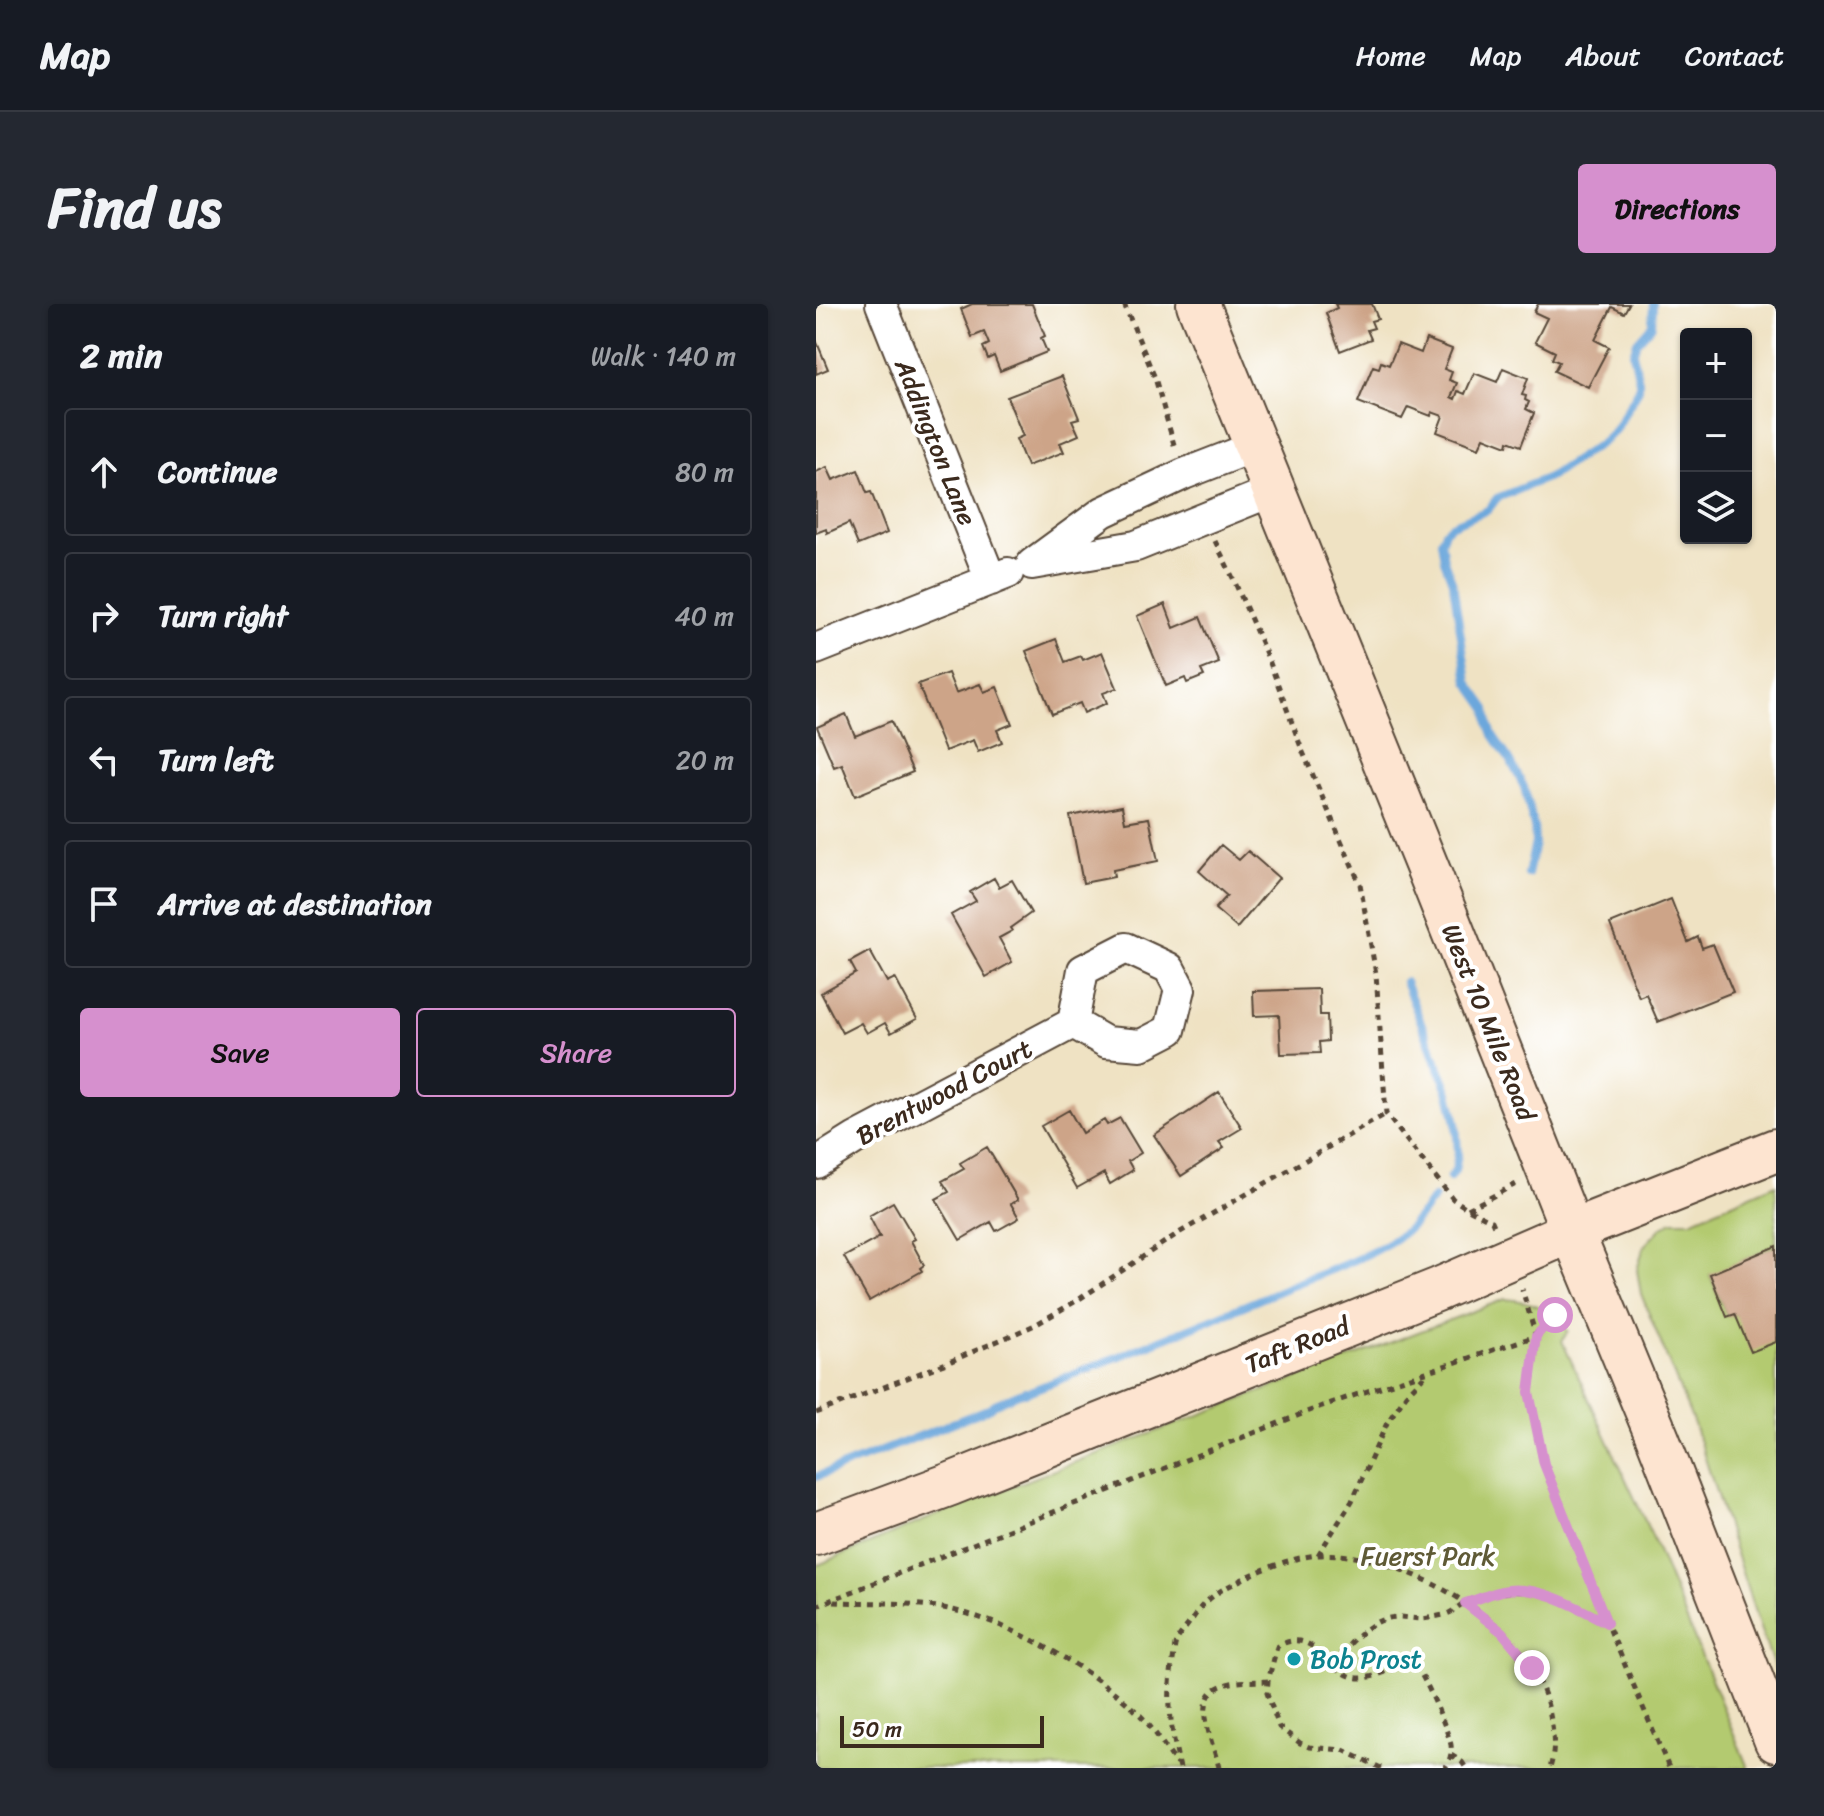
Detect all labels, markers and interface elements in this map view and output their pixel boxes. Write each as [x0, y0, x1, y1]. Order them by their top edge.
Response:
text: Map [40, 22, 110, 89]
text: Home [1356, 31, 1426, 80]
text: Map [1470, 31, 1521, 80]
text: About [1565, 31, 1641, 80]
text: Contact [1685, 31, 1784, 80]
text: Find us [48, 159, 221, 258]
button: Directions [1578, 164, 1776, 253]
text: 2 min [80, 326, 162, 386]
map controls [1680, 328, 1752, 544]
button: + [1680, 328, 1752, 400]
text: Walk · 140 m [591, 333, 736, 379]
street label: Addington Lane [881, 351, 990, 533]
button: − [1680, 400, 1752, 472]
text: Continue [158, 445, 277, 499]
text: 80 m [675, 449, 734, 495]
icon: ahead [82, 450, 126, 494]
button: layers [1680, 472, 1752, 544]
text: Turn right [158, 589, 288, 643]
text: 40 m [675, 593, 734, 639]
icon: right [82, 594, 126, 638]
text: Turn left [158, 733, 274, 787]
text: 20 m [676, 737, 734, 783]
icon: left [82, 738, 126, 782]
text: Arrive at destination [158, 877, 432, 931]
icon: arrive [82, 882, 126, 926]
street label: West 10 Mile Road [1428, 916, 1550, 1130]
button: Save [80, 1008, 400, 1097]
button: Share [416, 1008, 736, 1097]
street label: Brentwood Court [847, 1026, 1041, 1158]
route start [1537, 1297, 1573, 1333]
street label: Taft Road [1238, 1302, 1359, 1387]
park label: Fuerst Park [1361, 1533, 1496, 1579]
place label: Bob Prost [1310, 1636, 1422, 1682]
marker: Bob Prost [1285, 1650, 1303, 1668]
route end [1514, 1650, 1550, 1686]
text: 50 m [852, 1710, 902, 1749]
scale bar [840, 1712, 1044, 1748]

